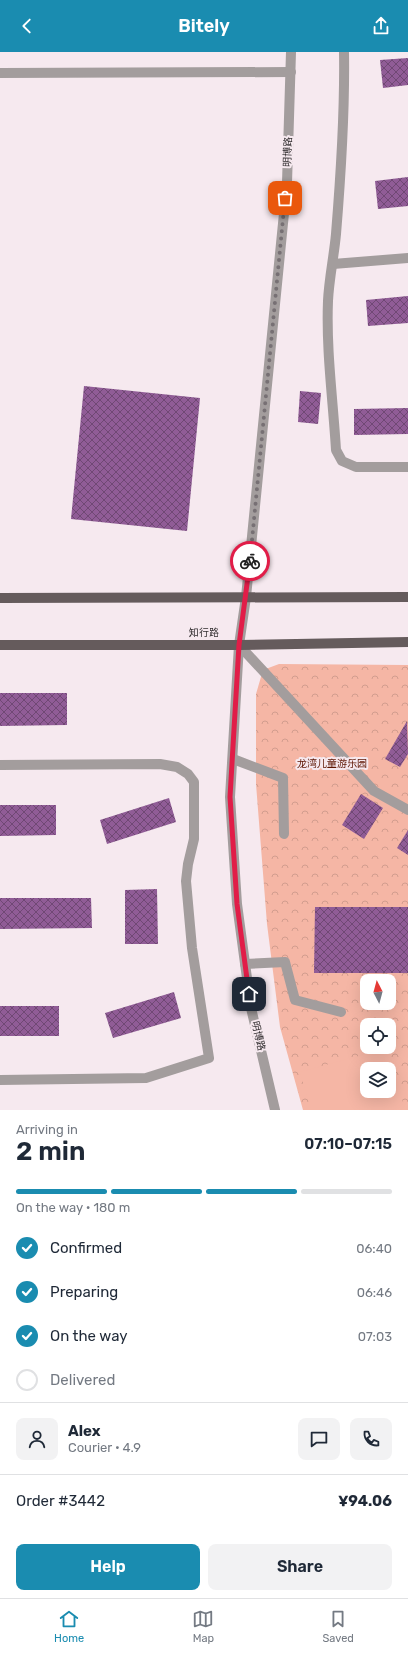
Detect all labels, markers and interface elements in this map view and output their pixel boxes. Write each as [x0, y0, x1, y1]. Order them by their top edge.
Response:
icon: back [16, 15, 38, 37]
text: Bitely [178, 15, 230, 37]
icon: share [370, 15, 392, 37]
street label: 明博路 [281, 137, 295, 167]
pin [268, 181, 302, 215]
icon: bag [274, 187, 296, 209]
courier [230, 541, 270, 581]
icon: bike [239, 550, 261, 572]
street label: 知行路 [189, 627, 219, 639]
park label: 龙湾儿童游乐园 [297, 758, 367, 770]
north arrow [360, 974, 396, 1010]
map controls [360, 974, 396, 1098]
pin [232, 977, 266, 1011]
icon: home [238, 983, 260, 1005]
button: locate [360, 1018, 396, 1054]
street label: 明博路 [249, 1020, 267, 1052]
button: layers [360, 1062, 396, 1098]
text: Arriving in [16, 1122, 78, 1137]
text: 07:10–07:15 [304, 1135, 392, 1153]
text: 2 min [16, 1136, 85, 1167]
text: On the way · 180 m [16, 1200, 130, 1215]
icon: check [16, 1237, 38, 1259]
text: Confirmed [50, 1239, 122, 1257]
text: 06:40 [356, 1241, 392, 1256]
icon: check [16, 1281, 38, 1303]
text: Preparing [50, 1283, 118, 1301]
text: 06:46 [357, 1285, 392, 1300]
icon: check [16, 1325, 38, 1347]
text: On the way [50, 1327, 128, 1345]
text: 07:03 [358, 1329, 392, 1344]
text: Delivered [50, 1371, 115, 1389]
button: person [16, 1418, 58, 1460]
button: chat [298, 1418, 340, 1460]
button: phone [350, 1418, 392, 1460]
text: Alex [68, 1422, 101, 1440]
text: Courier · 4.9 [68, 1440, 141, 1455]
text: Order #3442 [16, 1492, 105, 1510]
text: ¥94.06 [338, 1492, 392, 1510]
button: Help [16, 1544, 200, 1590]
button: Share [208, 1544, 392, 1590]
tab: Home [54, 1608, 84, 1645]
tab: Map [192, 1608, 214, 1645]
tab: Saved [323, 1608, 354, 1645]

